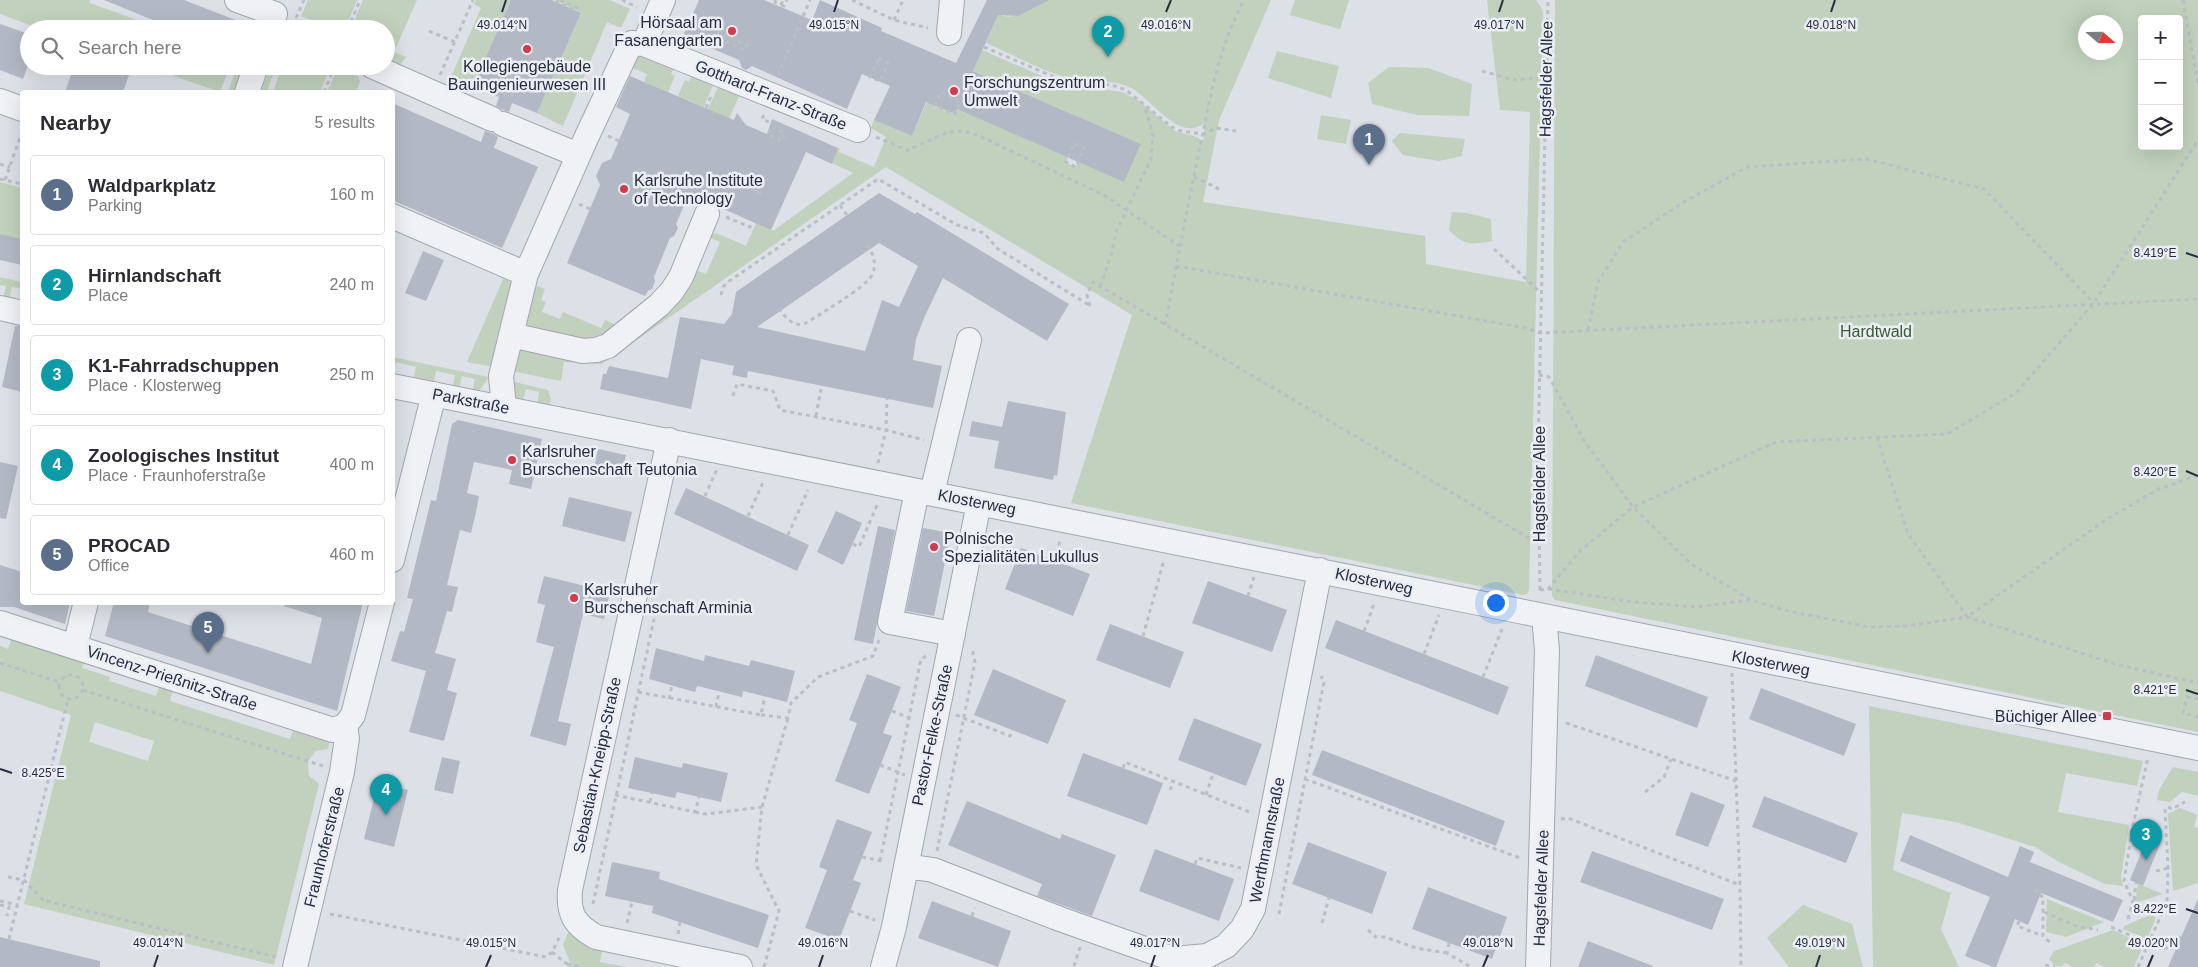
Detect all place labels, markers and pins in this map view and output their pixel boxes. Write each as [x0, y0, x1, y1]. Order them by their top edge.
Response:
place label: Hörsaal am Fasanengarten [614, 14, 722, 49]
pin: 2 [1092, 16, 1124, 57]
marker: Hörsaal am Fasanengarten [726, 25, 738, 37]
marker: Kollegiengebäude Bauingenieurwesen III [521, 43, 533, 55]
place label: Kollegiengebäude Bauingenieurwesen III [448, 58, 606, 93]
place label: Forschungszentrum Umwelt [964, 74, 1105, 109]
marker: Forschungszentrum Umwelt [948, 85, 960, 97]
pin: 1 [1353, 124, 1385, 165]
place label: Karlsruhe Institute of Technology [634, 172, 763, 207]
marker: Karlsruhe Institute of Technology [618, 183, 630, 195]
place label: Karlsruher Burschenschaft Teutonia [522, 443, 697, 478]
marker: Karlsruher Burschenschaft Teutonia [506, 454, 518, 466]
place label: Polnische Spezialitäten Lukullus [944, 530, 1099, 565]
marker: Polnische Spezialitäten Lukullus [928, 541, 940, 553]
place label: Karlsruher Burschenschaft Arminia [584, 581, 752, 616]
marker: Karlsruher Burschenschaft Arminia [568, 592, 580, 604]
pin: 5 [192, 612, 224, 653]
place label: Büchiger Allee [1995, 708, 2097, 725]
marker: Büchiger Allee [2101, 710, 2113, 722]
pin: 4 [370, 774, 402, 815]
pin: 3 [2130, 819, 2162, 860]

